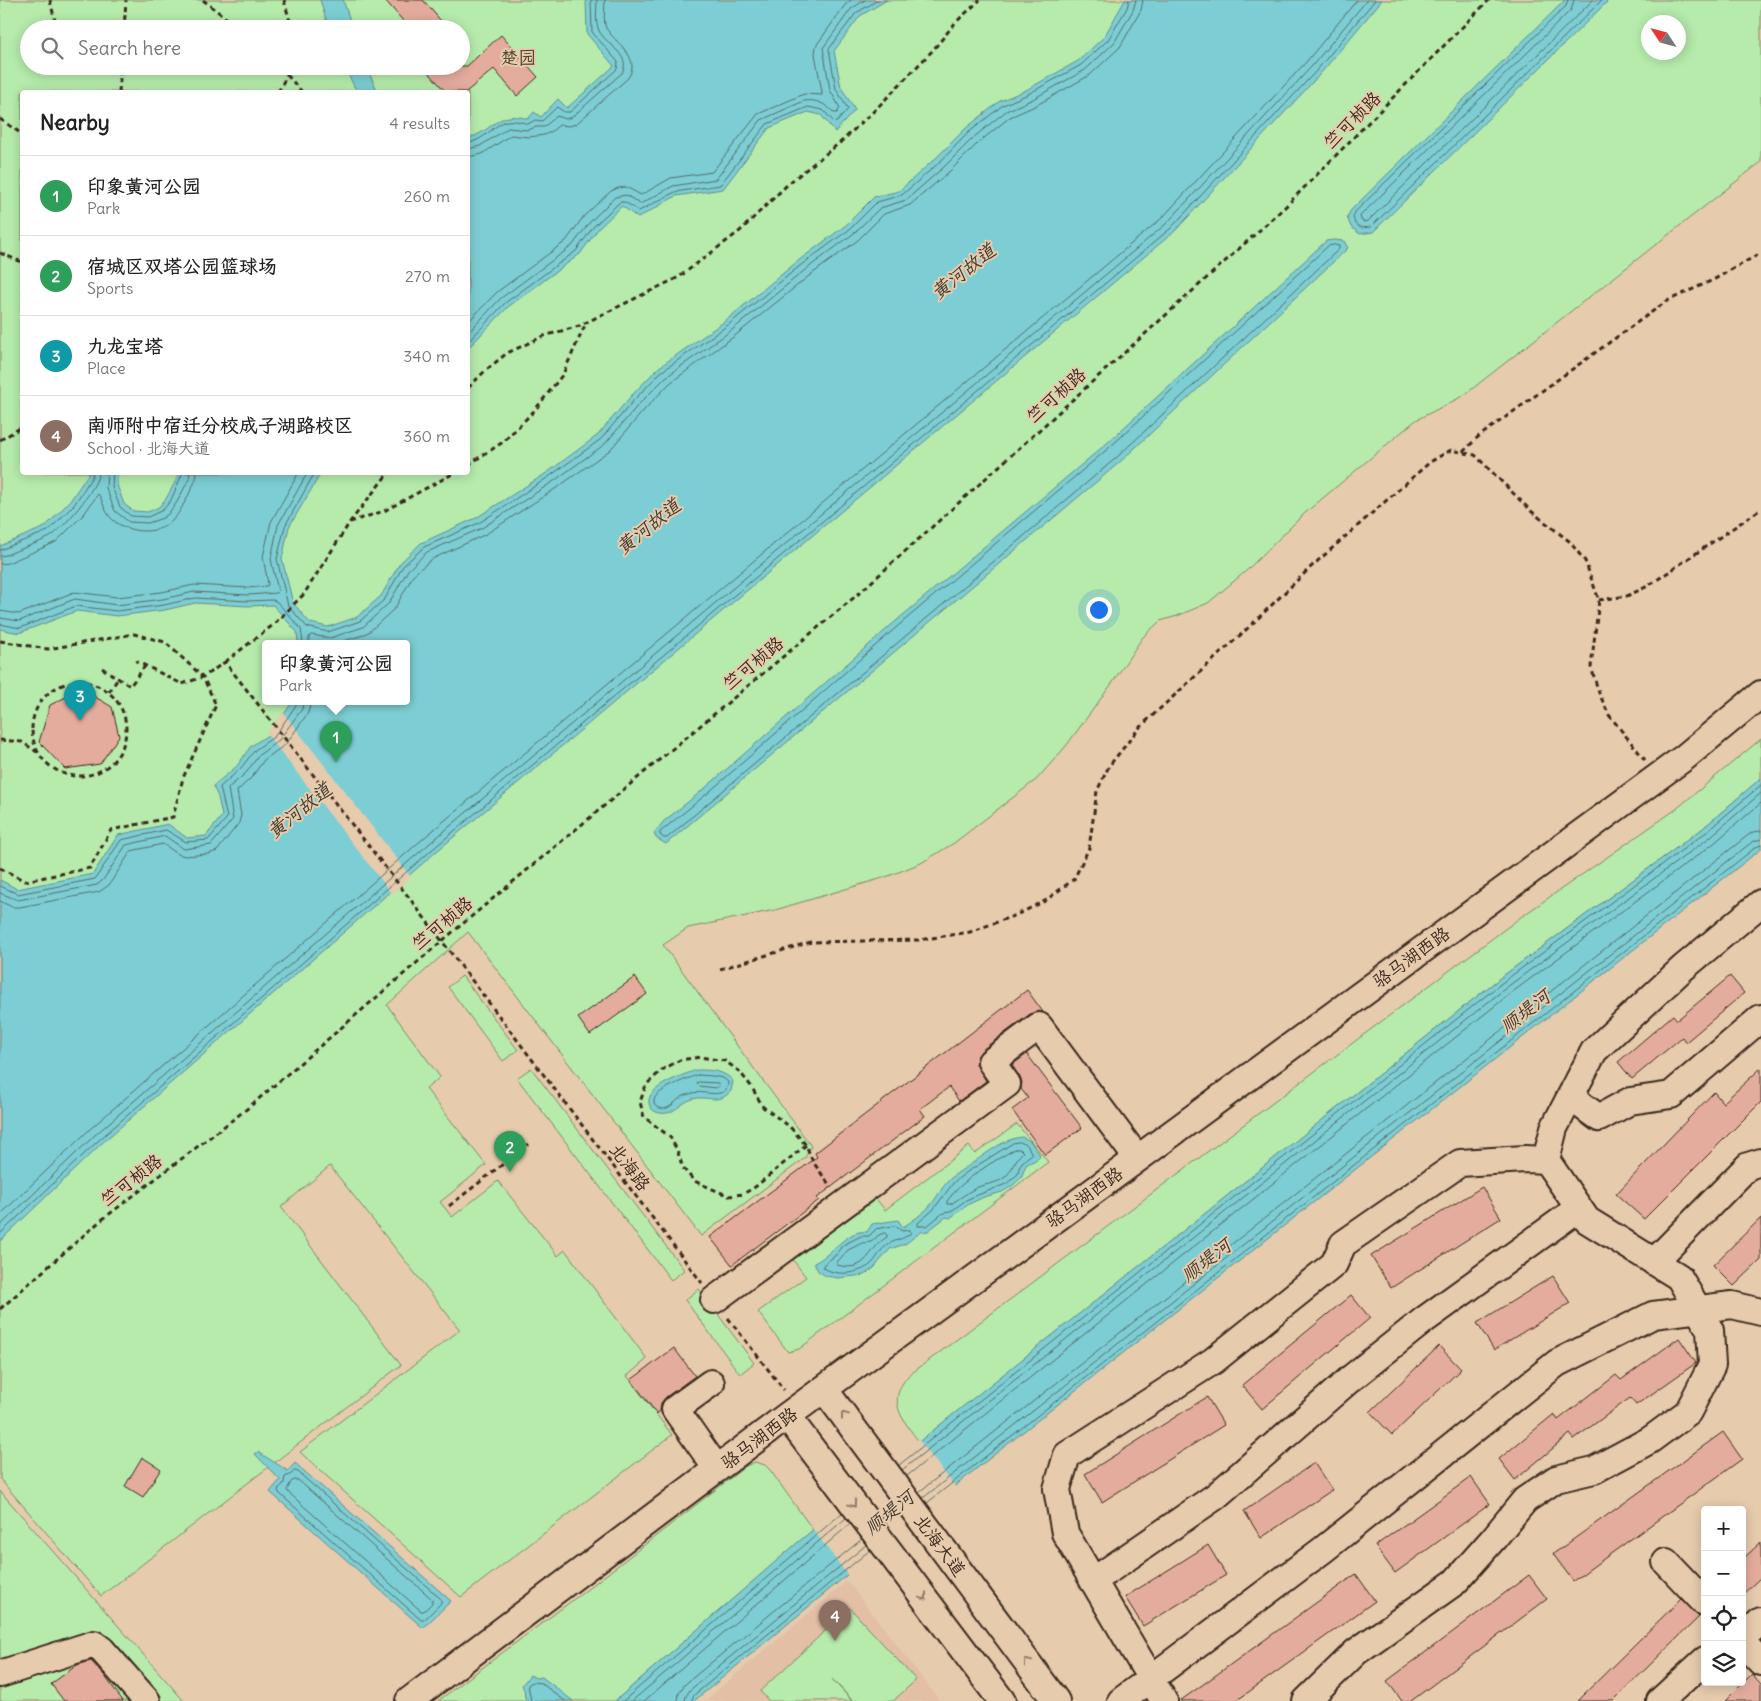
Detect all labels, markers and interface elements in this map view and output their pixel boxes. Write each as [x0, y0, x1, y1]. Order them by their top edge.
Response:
north arrow [1641, 15, 1686, 60]
search box [20, 20, 470, 75]
icon: search [38, 34, 66, 62]
text: Search here [78, 36, 181, 60]
park label: 楚园 [500, 46, 536, 69]
street label: 竺可桢路 [1318, 86, 1386, 154]
text: Nearby [40, 109, 110, 136]
text: 4 results [389, 113, 450, 133]
text: 印象黄河公园 [87, 174, 201, 198]
text: 1 [53, 186, 59, 206]
text: 260 m [404, 186, 450, 206]
text: Park [87, 198, 120, 218]
water label: 黄河故道 [926, 237, 1002, 304]
text: 宿城区双塔公园篮球场 [87, 254, 277, 278]
text: 2 [52, 266, 60, 286]
text: 270 m [405, 266, 450, 286]
text: Sports [87, 278, 133, 298]
text: 九龙宝塔 [87, 334, 163, 358]
text: 3 [51, 346, 61, 366]
text: 340 m [403, 346, 450, 366]
text: Place [87, 358, 126, 378]
street label: 竺可桢路 [1022, 362, 1090, 428]
text: 南师附中宿迁分校成子湖路校区 [87, 413, 353, 437]
text: 4 [51, 426, 61, 446]
text: 360 m [403, 426, 450, 446]
text: School · 北海大道 [87, 438, 210, 458]
water label: 黄河故道 [611, 492, 687, 559]
your location [1086, 597, 1112, 623]
street label: 竺可桢路 [718, 631, 788, 695]
popup [262, 640, 410, 705]
text: 印象黄河公园 [279, 651, 393, 675]
text: Park [279, 675, 312, 695]
pin: 3 [64, 680, 96, 721]
pin: 1 [320, 721, 352, 762]
water label: 黄河故道 [262, 776, 338, 843]
street label: 竺可桢路 [407, 891, 477, 955]
street label: 骆马湖西路 [1368, 921, 1454, 993]
water label: 顺堤河 [1495, 982, 1557, 1038]
pin: 2 [494, 1131, 526, 1172]
street label: 北海路 [605, 1139, 655, 1195]
street label: 竺可桢路 [96, 1149, 166, 1211]
street label: 骆马湖西路 [1041, 1161, 1127, 1233]
water label: 顺堤河 [1176, 1231, 1238, 1287]
street label: 骆马湖西路 [716, 1402, 802, 1474]
one-way arrow [841, 1412, 849, 1421]
water label: 顺堤河 [859, 1483, 921, 1539]
one-way arrow [847, 1498, 856, 1508]
map controls [1701, 1506, 1746, 1686]
button: + [1701, 1506, 1746, 1551]
street label: 北海大道 [909, 1509, 971, 1581]
button: − [1701, 1551, 1746, 1596]
one-way arrow [918, 1591, 927, 1601]
button: locate [1701, 1596, 1746, 1641]
pin: 4 [819, 1600, 851, 1641]
button: layers [1701, 1641, 1746, 1686]
one-way arrow [1024, 1658, 1033, 1668]

